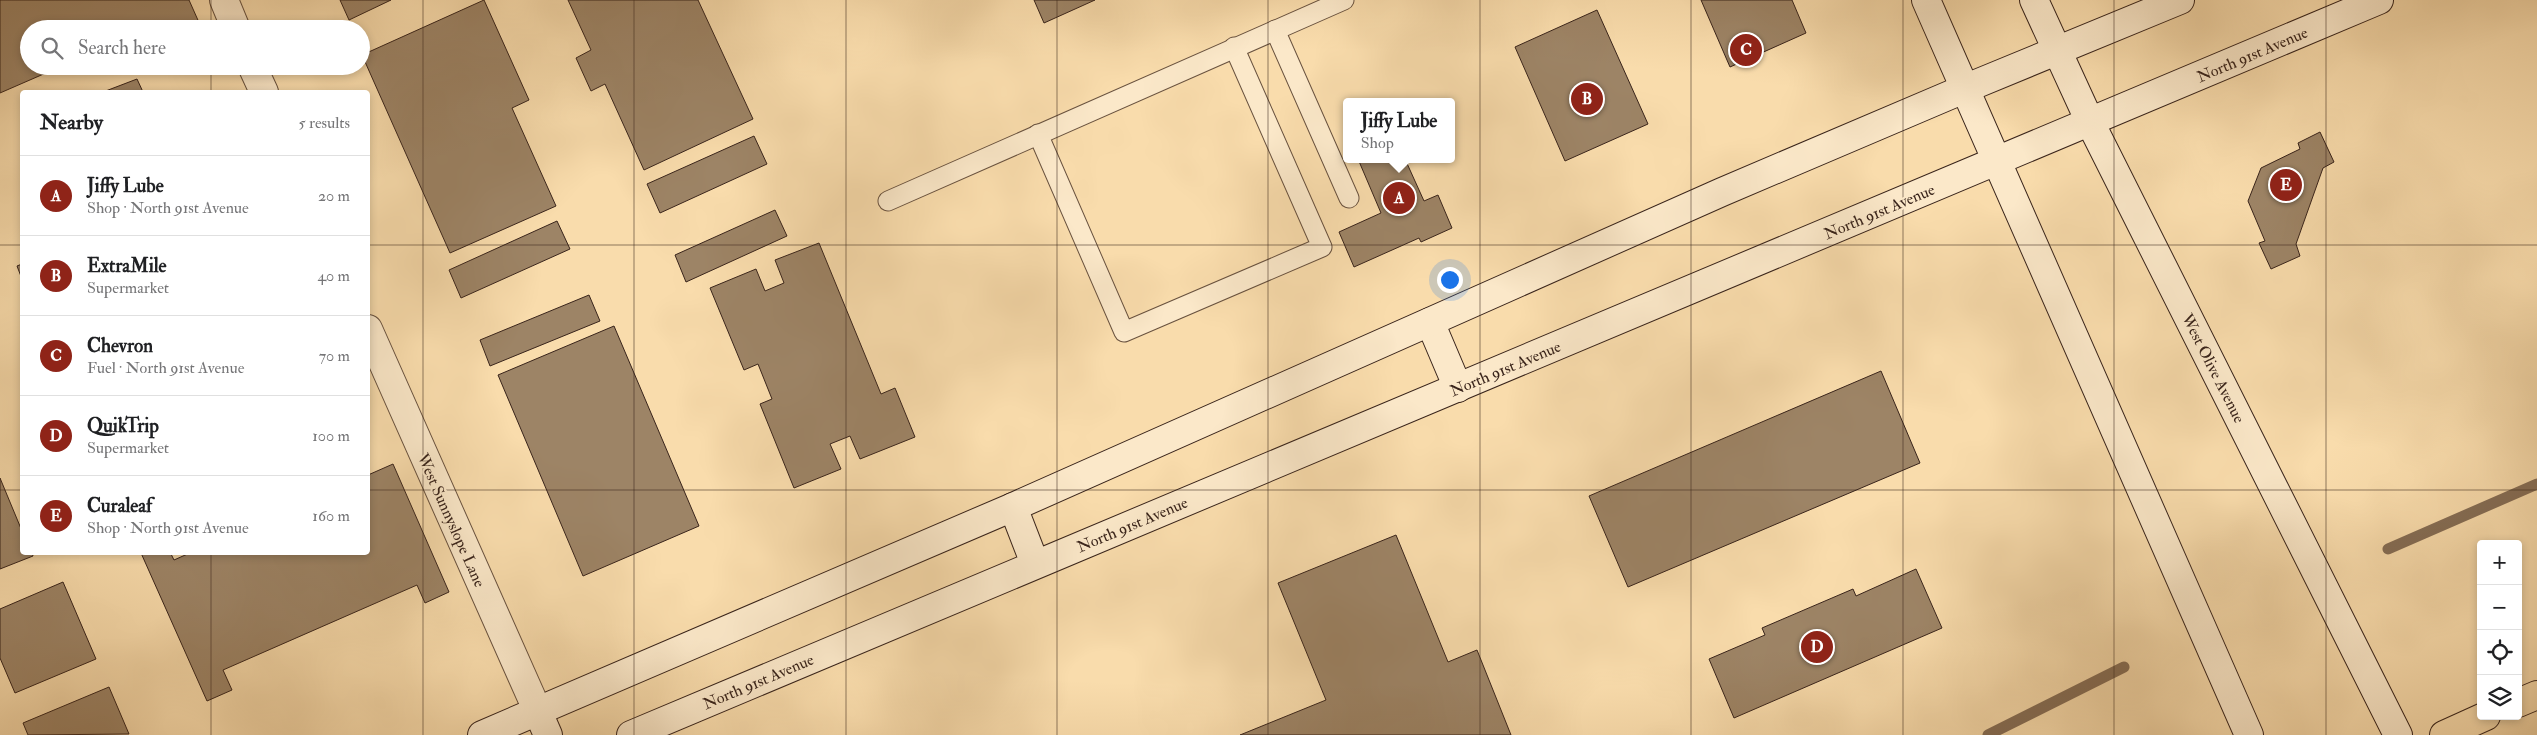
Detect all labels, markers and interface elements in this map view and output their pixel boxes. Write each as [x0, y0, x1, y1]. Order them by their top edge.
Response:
search box [20, 20, 370, 75]
street label: North 91st Avenue [2194, 22, 2311, 87]
pin: C [1730, 31, 1762, 69]
icon: search [38, 34, 66, 62]
text: Search here [78, 36, 166, 60]
pin: B [1571, 80, 1603, 118]
popup [1343, 98, 1455, 163]
text: Nearby [40, 109, 103, 136]
text: Jiffy Lube [1361, 109, 1437, 133]
text: 5 results [299, 113, 350, 133]
text: Shop [1361, 133, 1394, 153]
pin: E [2270, 166, 2302, 204]
text: Jiffy Lube [87, 174, 164, 198]
pin: A [1383, 179, 1415, 217]
street label: North 91st Avenue [1821, 179, 1938, 244]
text: A [51, 186, 61, 206]
text: 20 m [318, 186, 350, 206]
text: Shop · North 91st Avenue [87, 198, 249, 218]
text: ExtraMile [87, 254, 167, 278]
text: B [51, 266, 61, 286]
text: 40 m [317, 266, 350, 286]
your location [1437, 267, 1463, 293]
text: Supermarket [87, 278, 169, 298]
street label: West Olive Avenue [2177, 310, 2249, 427]
text: Chevron [87, 334, 153, 358]
street label: North 91st Avenue [1447, 336, 1564, 401]
text: C [50, 346, 62, 366]
text: 70 m [319, 346, 350, 366]
text: Fuel · North 91st Avenue [87, 358, 244, 378]
text: QuikTrip [87, 414, 159, 438]
text: D [49, 426, 63, 446]
text: 100 m [312, 426, 350, 446]
text: Supermarket [87, 438, 169, 458]
street label: West Sunnyslope Lane [411, 449, 490, 591]
street label: North 91st Avenue [1074, 492, 1191, 557]
text: Curaleaf [87, 494, 152, 518]
text: E [50, 506, 62, 526]
text: 160 m [312, 506, 350, 526]
text: Shop · North 91st Avenue [87, 518, 249, 538]
map controls [2477, 540, 2522, 720]
button: + [2477, 540, 2522, 585]
button: − [2477, 585, 2522, 630]
pin: D [1801, 628, 1833, 666]
button: locate [2477, 630, 2522, 675]
street label: North 91st Avenue [700, 649, 817, 714]
button: layers [2477, 675, 2522, 720]

